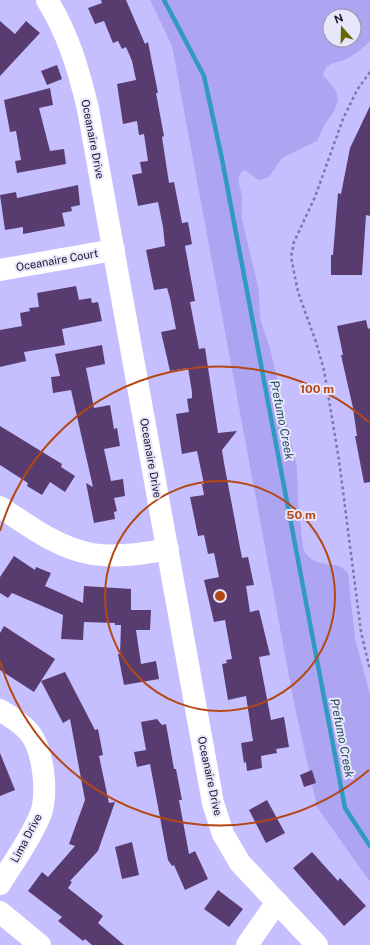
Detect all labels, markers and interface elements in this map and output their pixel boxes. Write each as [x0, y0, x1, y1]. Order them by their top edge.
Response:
north arrow [322, 8, 362, 48]
text: N [332, 11, 345, 26]
street label: Oceanaire Drive [79, 98, 107, 180]
street label: Oceanaire Court [15, 247, 99, 273]
water label: Prefumo Creek [267, 379, 297, 461]
text: 100 m [300, 382, 334, 396]
street label: Oceanaire Drive [138, 417, 164, 499]
text: 50 m [286, 508, 316, 522]
centre of rings [213, 589, 227, 603]
water label: Prefumo Creek [327, 697, 357, 779]
street label: Oceanaire Drive [196, 735, 224, 817]
street label: Lima Drive [8, 811, 44, 865]

